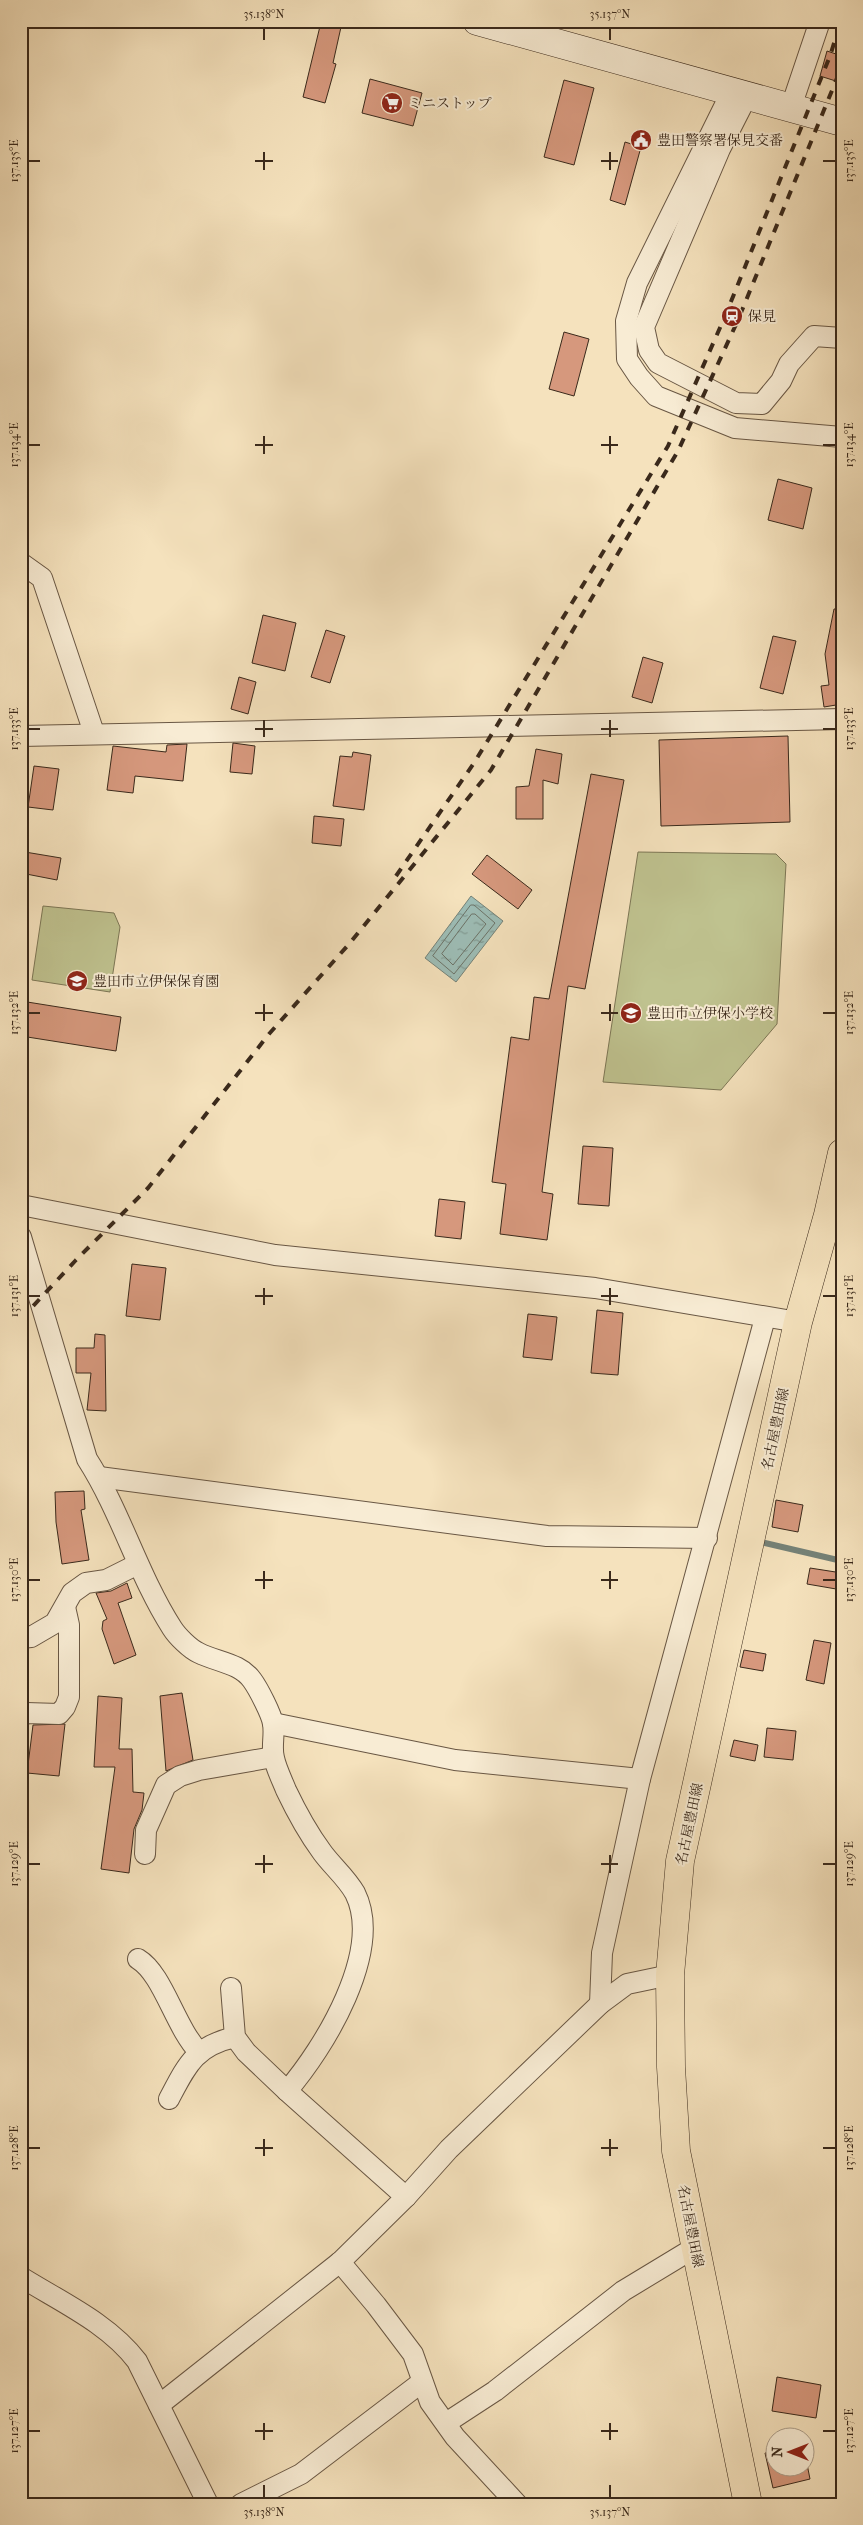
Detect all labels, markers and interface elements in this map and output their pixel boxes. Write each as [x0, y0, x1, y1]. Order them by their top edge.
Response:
text: 35.138°N [243, 7, 285, 21]
text: 35.137°N [590, 7, 630, 21]
supermarket icon: ミニストップ [380, 91, 404, 115]
place label: ミニストップ [408, 95, 492, 112]
public building icon: 豊田警察署保見交番 [629, 128, 653, 152]
place label: 豊田警察署保見交番 [657, 132, 783, 149]
text: 137.135°E [7, 139, 21, 183]
text: 137.135°E [842, 139, 856, 183]
station icon: 保見 [720, 304, 744, 328]
place label: 保見 [748, 308, 776, 325]
text: 137.134°E [7, 422, 21, 468]
text: 137.134°E [842, 422, 856, 468]
text: 137.133°E [7, 708, 21, 750]
text: 137.133°E [842, 708, 856, 750]
school or university icon: 豊田市立伊保保育園 [65, 969, 89, 993]
place label: 豊田市立伊保保育園 [93, 973, 219, 990]
text: 137.132°E [7, 991, 21, 1035]
text: 137.132°E [842, 991, 856, 1035]
school or university icon: 豊田市立伊保小学校 [619, 1001, 643, 1025]
place label: 豊田市立伊保小学校 [647, 1005, 773, 1022]
text: 137.131°E [7, 1275, 21, 1317]
text: 137.131°E [842, 1275, 856, 1317]
street label: 名古屋豊田線 [758, 1386, 793, 1472]
text: 137.130°E [7, 1558, 21, 1602]
text: 137.130°E [842, 1558, 856, 1602]
street label: 名古屋豊田線 [672, 1781, 707, 1867]
text: 137.129°E [7, 1841, 21, 1887]
text: 137.129°E [842, 1841, 856, 1887]
text: 137.128°E [7, 2125, 21, 2171]
text: 137.128°E [842, 2125, 856, 2171]
street label: 名古屋豊田線 [674, 2183, 707, 2269]
text: 137.127°E [7, 2408, 21, 2454]
text: 137.127°E [842, 2408, 856, 2454]
north arrow [766, 2428, 816, 2478]
text: N [769, 2446, 786, 2457]
text: 35.138°N [243, 2505, 285, 2519]
text: 35.137°N [590, 2505, 630, 2519]

